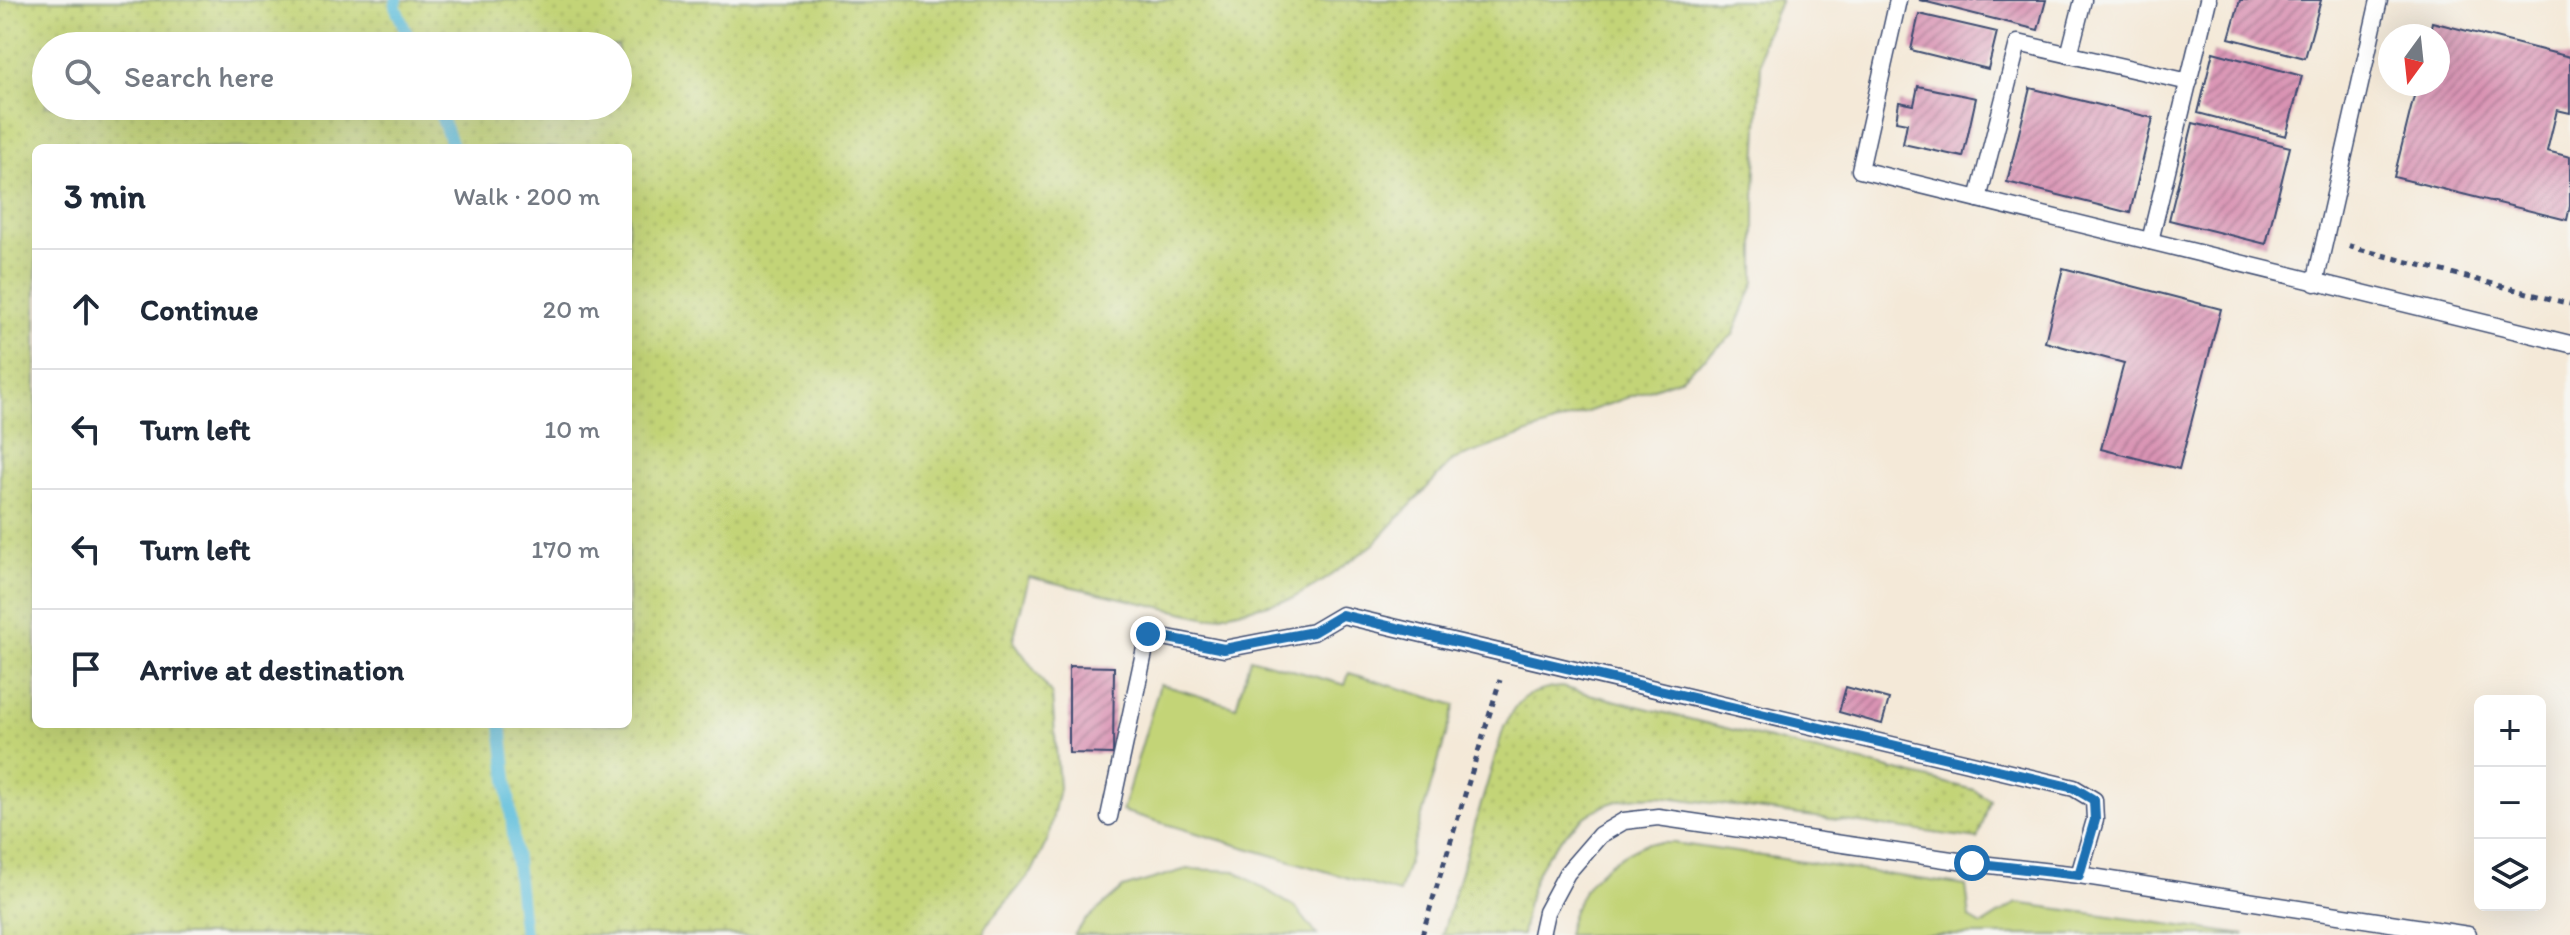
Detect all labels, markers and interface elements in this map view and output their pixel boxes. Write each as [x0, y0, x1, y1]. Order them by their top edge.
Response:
north arrow [2378, 24, 2450, 96]
search box [32, 32, 632, 120]
icon: search [60, 54, 104, 98]
text: Search here [124, 58, 274, 95]
text: 3 min [64, 176, 146, 217]
text: Walk · 200 m [453, 180, 600, 212]
icon: ahead [64, 287, 108, 331]
text: Continue [140, 291, 259, 328]
text: 20 m [543, 293, 600, 325]
icon: left [64, 407, 108, 451]
text: Turn left [140, 411, 251, 448]
text: 10 m [544, 413, 600, 445]
icon: left [64, 527, 108, 571]
text: Turn left [140, 531, 251, 568]
text: 170 m [531, 533, 600, 565]
route end [1130, 616, 1166, 652]
icon: arrive [64, 647, 108, 691]
text: Arrive at destination [140, 651, 404, 688]
map controls [2474, 695, 2546, 911]
button: + [2474, 695, 2546, 767]
button: − [2474, 767, 2546, 839]
button: layers [2474, 839, 2546, 911]
route start [1954, 845, 1990, 881]

